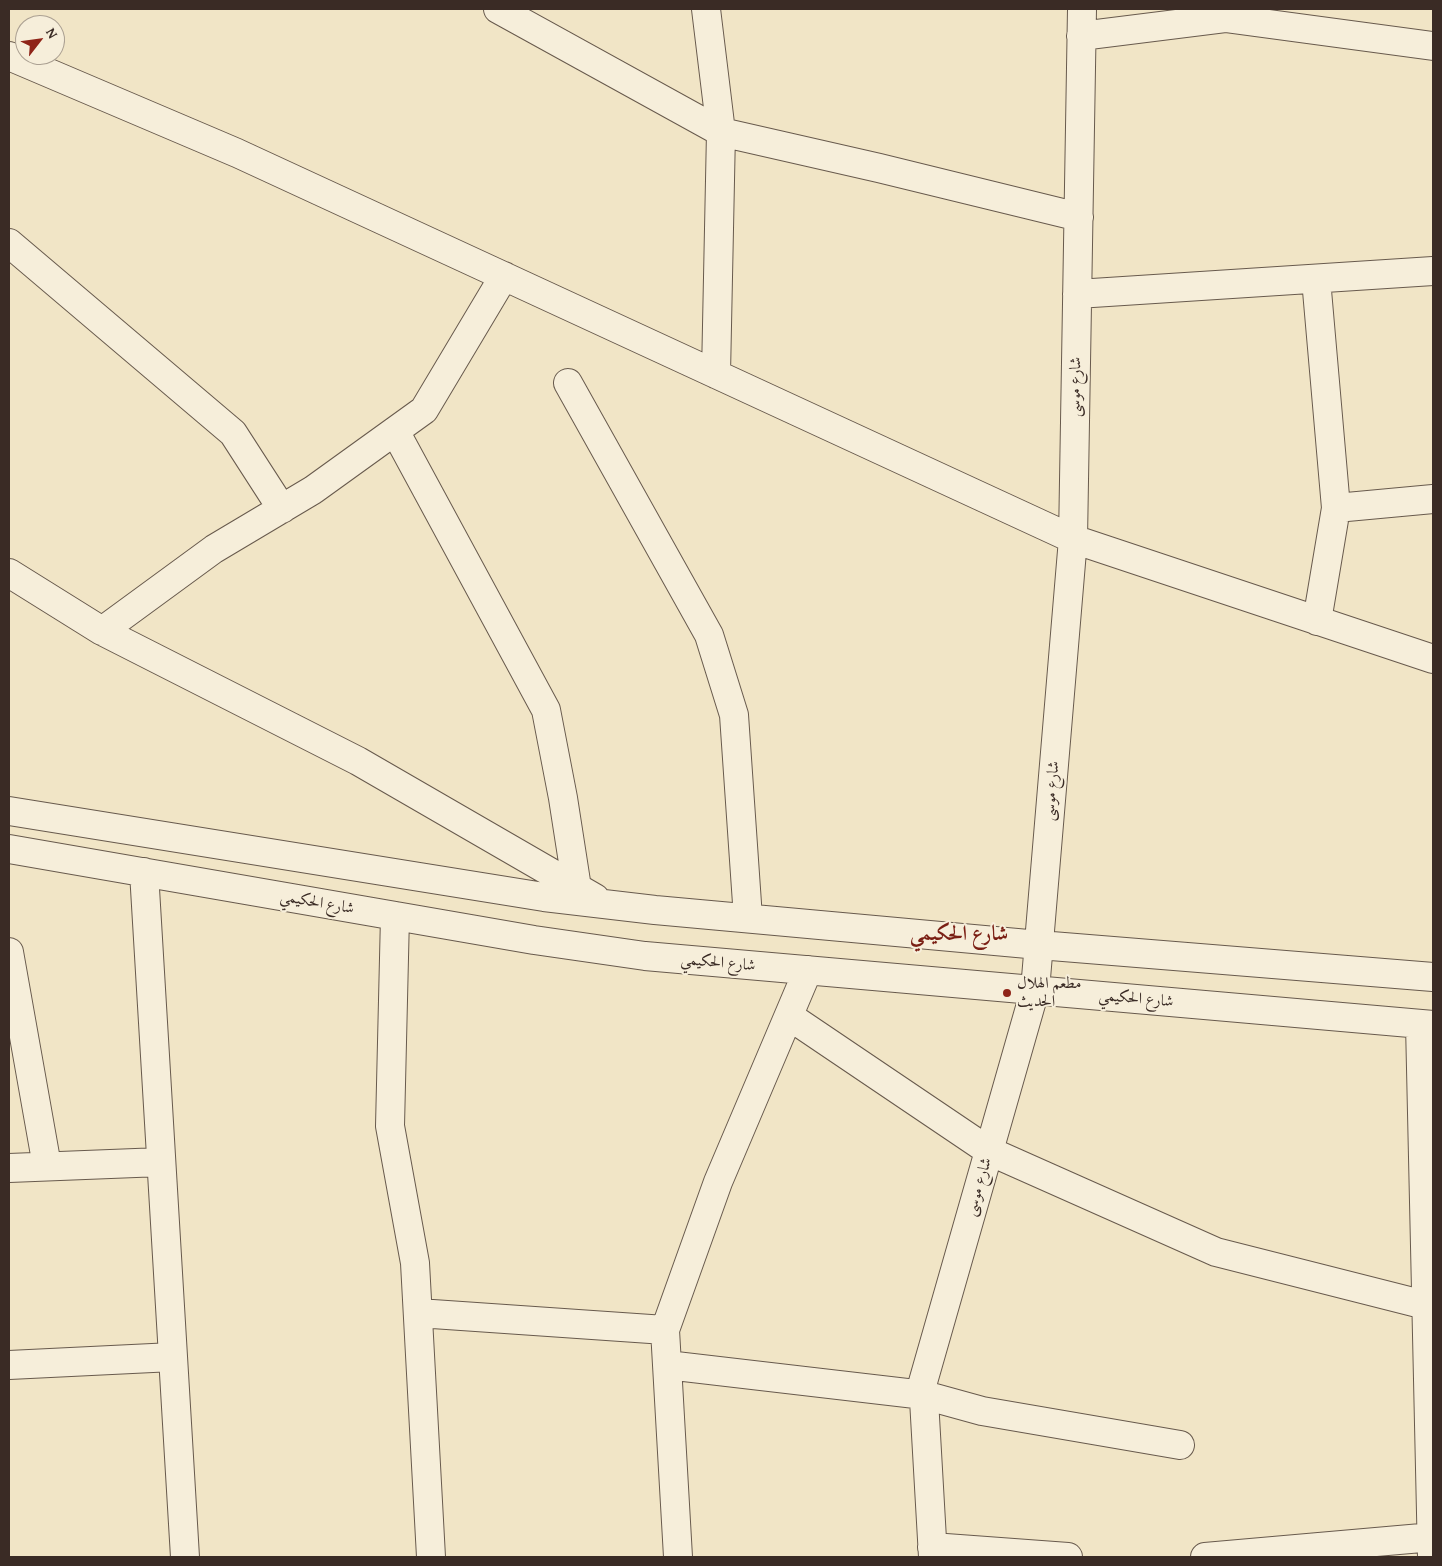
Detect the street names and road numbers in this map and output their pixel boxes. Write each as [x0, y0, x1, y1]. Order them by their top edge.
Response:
street label: شارع موسى [1066, 357, 1086, 417]
street label: شارع موسى [1040, 760, 1064, 822]
street label: شارع الحكيمي [278, 887, 356, 919]
street label: شارع الحكيمي [680, 950, 756, 976]
street label: شارع الحكيمي [1098, 986, 1174, 1012]
street label: شارع موسى [961, 1155, 997, 1219]

